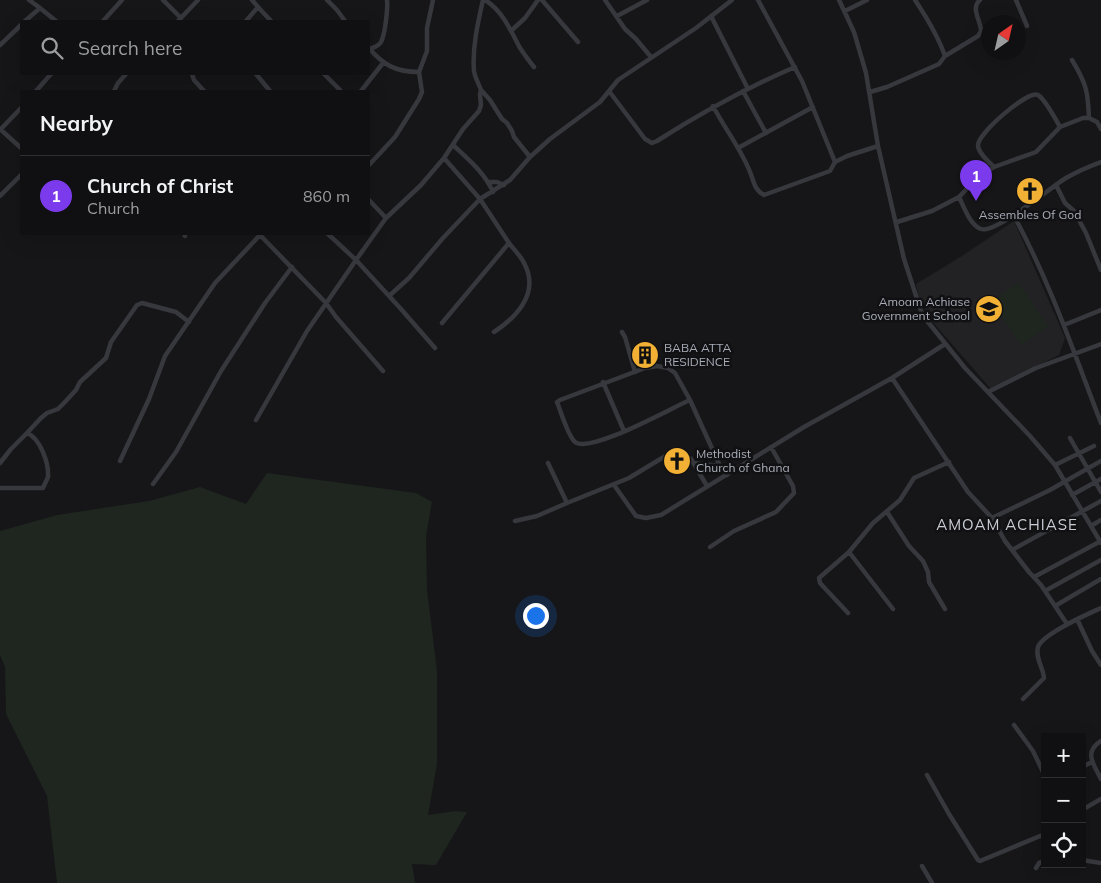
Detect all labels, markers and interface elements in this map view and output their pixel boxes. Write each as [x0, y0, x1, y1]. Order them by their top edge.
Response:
north arrow [981, 15, 1026, 60]
search box [20, 20, 370, 75]
icon: search [38, 34, 66, 62]
text: Search here [78, 36, 182, 60]
text: Nearby [40, 110, 113, 136]
pin: 1 [960, 160, 992, 201]
text: Church of Christ [87, 174, 233, 198]
church icon: Assembles Of God [1015, 176, 1045, 206]
text: 1 [51, 186, 61, 206]
text: 860 m [303, 186, 350, 206]
text: Church [87, 198, 140, 218]
place label: Assembles Of God [979, 207, 1081, 222]
place label: Amoam Achiase Government School [862, 294, 970, 323]
school or university icon: Amoam Achiase Government School [974, 294, 1004, 324]
building icon: BABA ATTA RESIDENCE [630, 340, 660, 370]
place label: BABA ATTA RESIDENCE [664, 340, 732, 369]
church icon: Methodist Church of Ghana [662, 446, 692, 476]
place label: Methodist Church of Ghana [696, 446, 790, 475]
district label: AMOAM ACHIASE [936, 515, 1078, 534]
your location [523, 603, 549, 629]
map controls [1041, 733, 1086, 868]
button: + [1041, 733, 1086, 778]
button: − [1041, 778, 1086, 823]
button: locate [1041, 823, 1086, 868]

